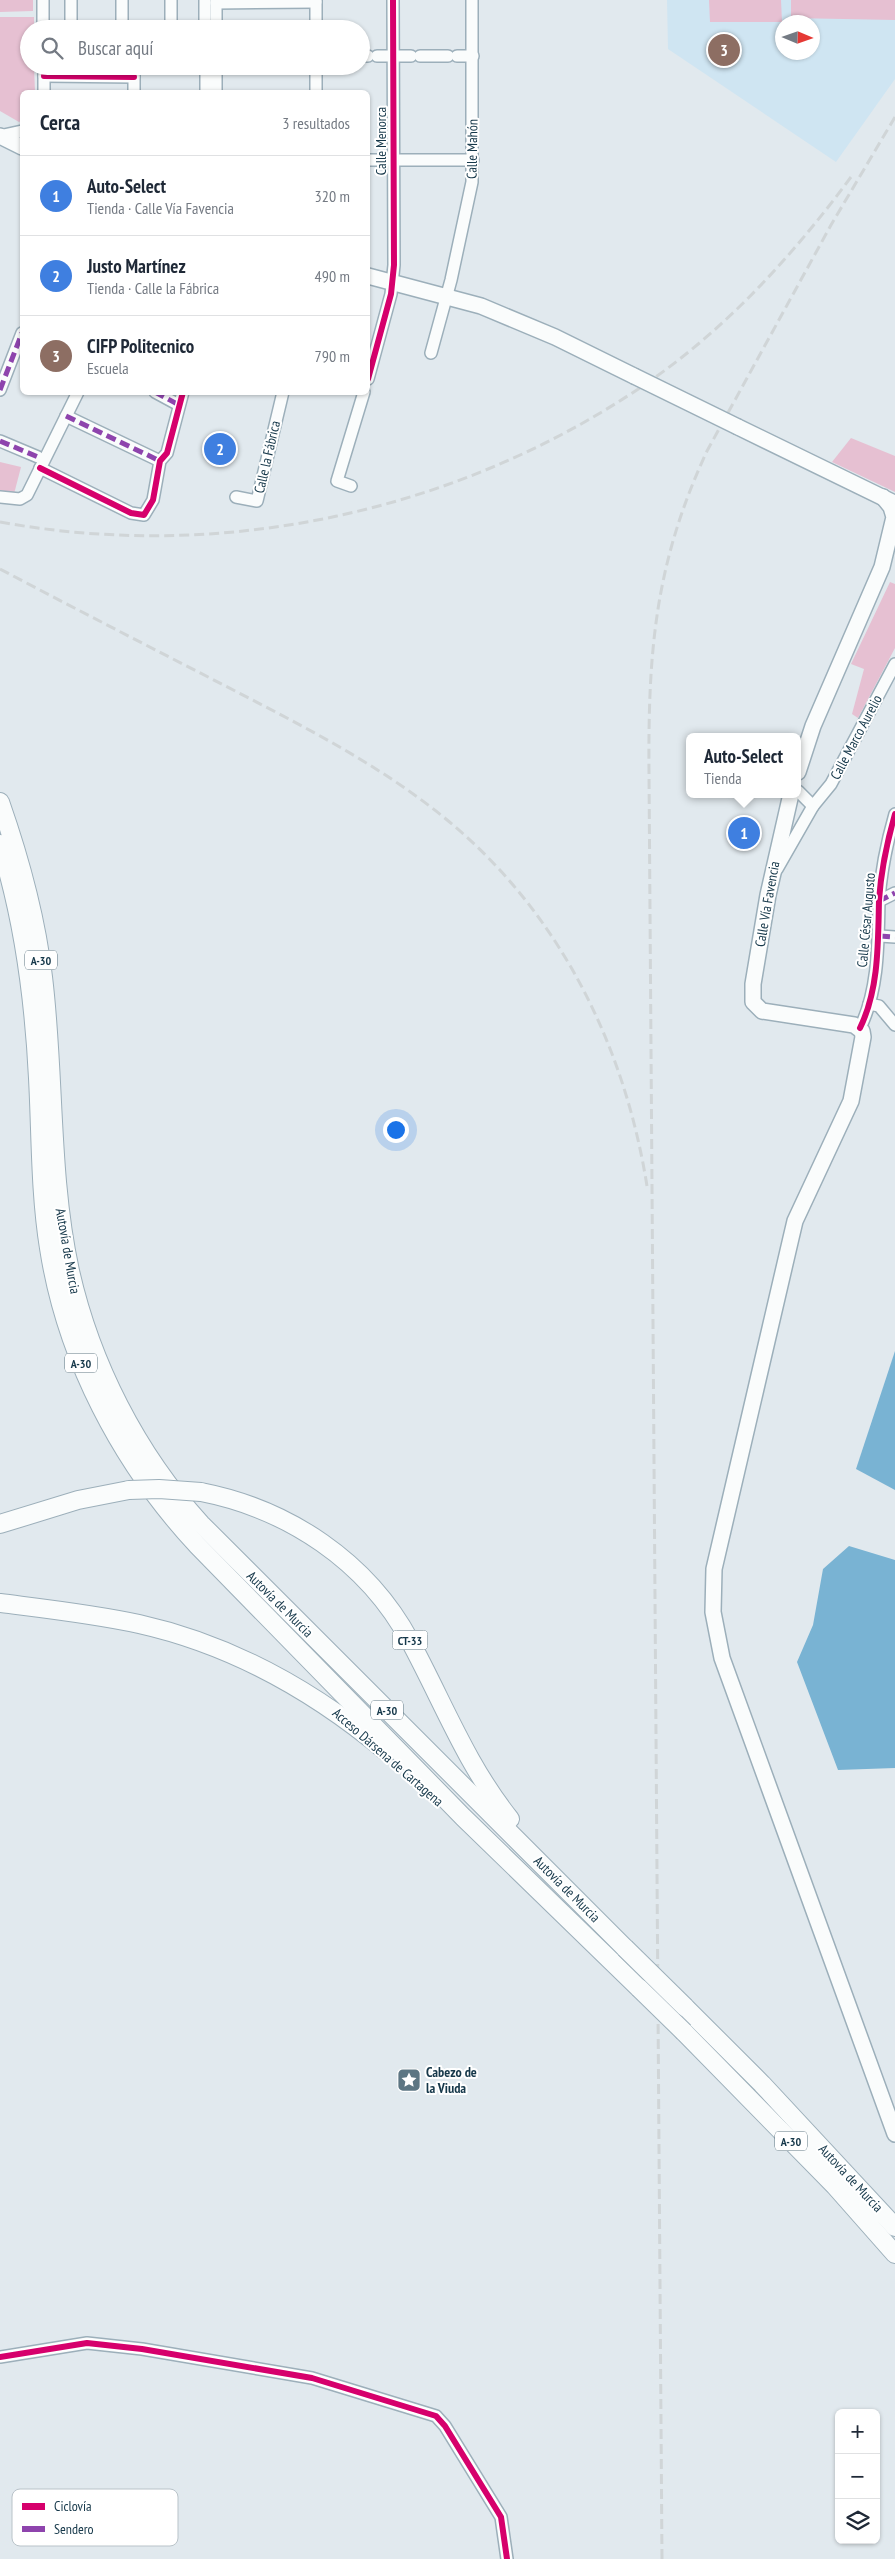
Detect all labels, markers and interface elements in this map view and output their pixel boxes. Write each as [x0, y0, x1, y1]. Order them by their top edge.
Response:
north arrow [775, 15, 820, 60]
search box [20, 20, 370, 75]
pin: 3 [708, 31, 740, 69]
icon: search [38, 34, 66, 62]
text: Buscar aquí [78, 36, 153, 60]
street label: Calle Menorca [372, 107, 390, 175]
text: Cerca [40, 109, 80, 136]
text: 3 resultados [282, 113, 350, 133]
street label: Calle Mahón [462, 119, 482, 179]
text: Auto-Select [87, 174, 166, 198]
text: 1 [52, 186, 60, 206]
text: 320 m [315, 186, 350, 206]
text: Tienda · Calle Vía Favencia [87, 198, 234, 218]
text: Justo Martínez [87, 254, 186, 278]
text: 2 [52, 266, 60, 286]
text: 490 m [315, 266, 350, 286]
text: Tienda · Calle la Fábrica [87, 278, 219, 298]
text: CIFP Politecnico [87, 334, 194, 358]
text: 3 [52, 346, 60, 366]
text: 790 m [315, 346, 350, 366]
text: Escuela [87, 358, 129, 378]
street label: Calle la Fábrica [250, 419, 284, 495]
pin: 2 [204, 430, 236, 468]
street label: Calle Marco Aurelio [826, 691, 886, 783]
popup [686, 733, 801, 798]
text: Auto-Select [704, 744, 783, 768]
text: Tienda [704, 768, 742, 788]
pin: 1 [728, 814, 760, 852]
street label: Calle Vía Favencia [751, 860, 783, 948]
street label: Calle César Augusto [853, 872, 879, 968]
road number: A-30 [25, 950, 57, 970]
your location [383, 1117, 409, 1143]
street label: Autovía de Murcia [52, 1207, 84, 1295]
road number: A-30 [65, 1354, 97, 1372]
street label: Autovía de Murcia [243, 1567, 317, 1641]
road number: CT-33 [392, 1630, 428, 1650]
road number: A-30 [371, 1700, 403, 1720]
street label: Acceso Dársena de Cartagena [329, 1704, 447, 1810]
street label: Autovía de Murcia [530, 1852, 604, 1926]
place label: Cabezo de la Viuda [426, 2063, 477, 2097]
place icon: Cabezo de la Viuda [396, 2067, 422, 2093]
road number: A-30 [775, 2132, 807, 2150]
street label: Autovía de Murcia [815, 2140, 887, 2216]
map controls [835, 2409, 880, 2544]
button: + [835, 2409, 880, 2454]
button: − [835, 2454, 880, 2499]
legend [12, 2489, 178, 2546]
text: Ciclovía [54, 2497, 92, 2515]
button: layers [835, 2499, 880, 2544]
text: Sendero [54, 2520, 94, 2538]

